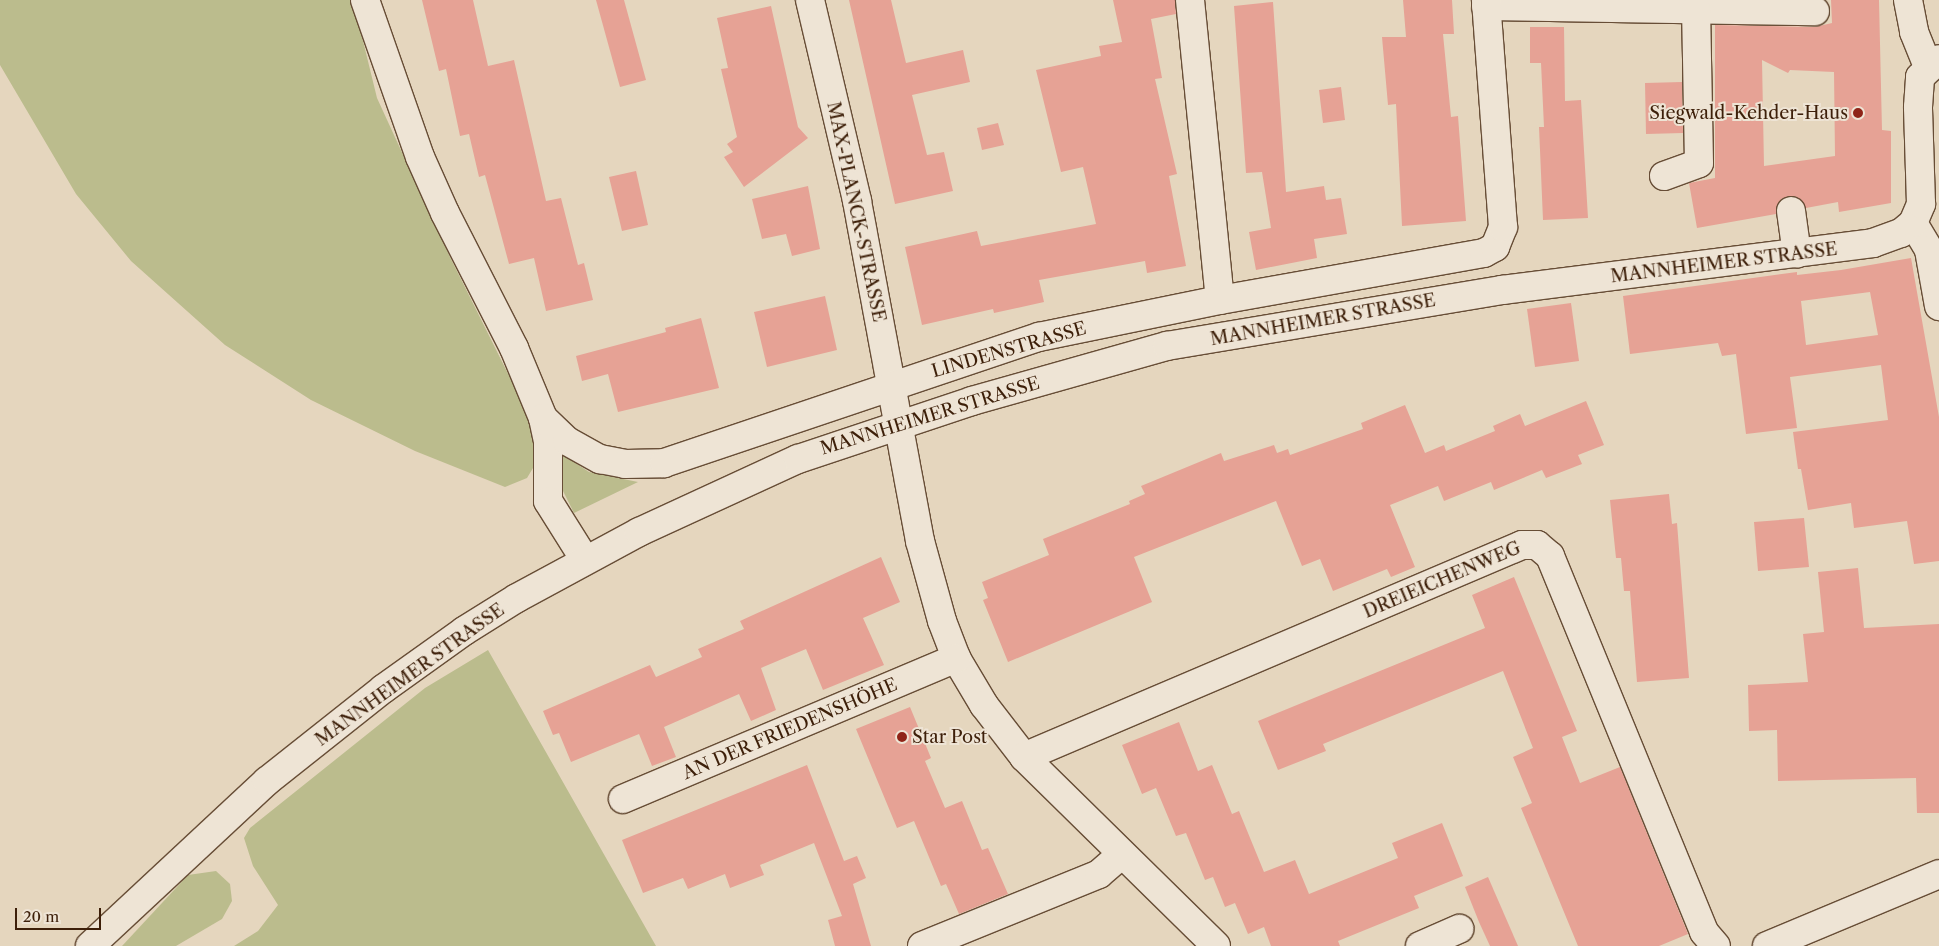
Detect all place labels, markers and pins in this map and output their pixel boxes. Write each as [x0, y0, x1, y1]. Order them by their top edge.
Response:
place label: Siegwald-Kehder-Haus [1649, 102, 1848, 124]
marker: Siegwald-Kehder-Haus [1852, 107, 1864, 119]
place label: Star Post [912, 726, 988, 748]
marker: Star Post [896, 731, 908, 743]

